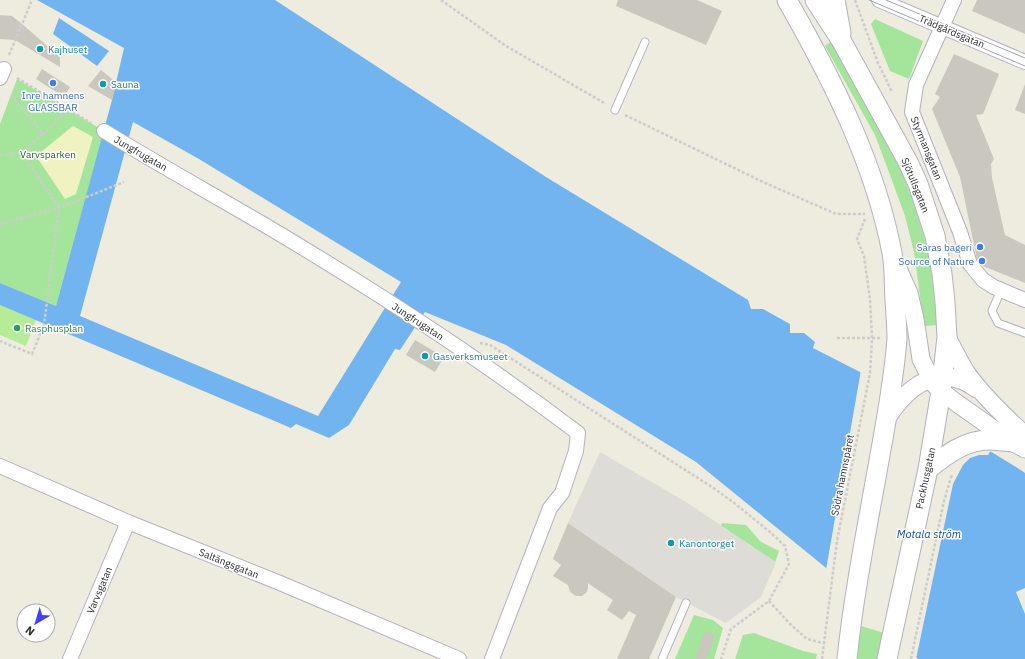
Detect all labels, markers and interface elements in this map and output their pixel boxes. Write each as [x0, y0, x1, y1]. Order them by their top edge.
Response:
street label: Trädgårdsgatan [917, 12, 987, 51]
place label: Kajhuset [48, 43, 88, 56]
marker: Kajhuset [35, 44, 45, 54]
marker: Inre hamnens GLASSBAR [48, 78, 58, 88]
place label: Sauna [111, 78, 140, 91]
marker: Sauna [98, 79, 108, 89]
place label: Inre hamnens GLASSBAR [22, 89, 84, 114]
street label: Styrmansgatan [908, 114, 945, 182]
street label: Jungfrugatan [112, 133, 170, 174]
park label: Varvsparken [20, 148, 76, 161]
street label: Sjötullsgatan [899, 156, 932, 215]
place label: Saras bageri [917, 241, 972, 254]
marker: Saras bageri [975, 242, 985, 252]
place label: Source of Nature [899, 255, 974, 268]
marker: Source of Nature [977, 256, 987, 266]
street label: Jungfrugatan [389, 300, 446, 343]
place label: Rasphusplan [25, 322, 83, 335]
marker: Rasphusplan [12, 323, 22, 333]
place label: Gasverksmuseet [433, 350, 508, 363]
marker: Gasverksmuseet [420, 351, 430, 361]
street label: Södra hamnspåret [828, 433, 857, 517]
street label: Packhusgatan [913, 446, 938, 510]
water label: Motala ström [897, 527, 961, 541]
place label: Kanontorget [679, 537, 735, 550]
marker: Kanontorget [666, 538, 676, 548]
street label: Saltängsgatan [197, 546, 261, 581]
street label: Varvsgatan [84, 565, 115, 616]
north arrow [16, 603, 56, 643]
text: N [22, 623, 37, 639]

